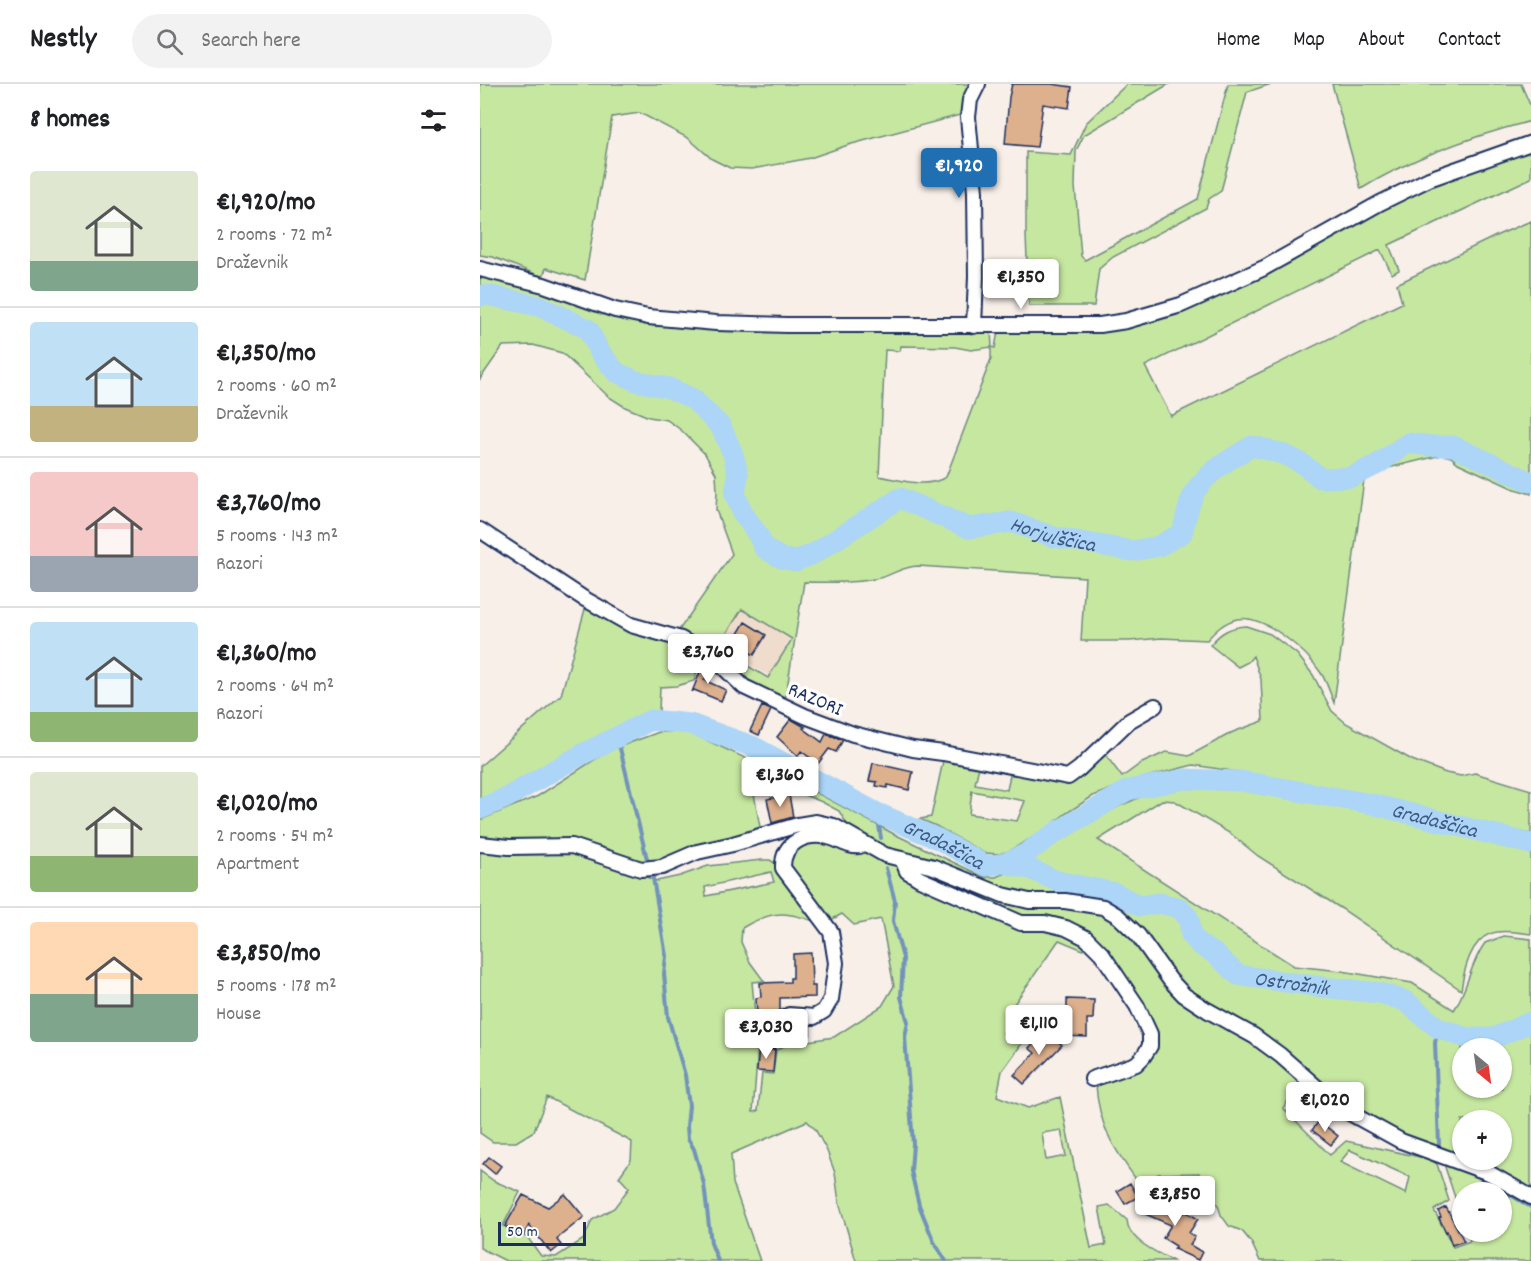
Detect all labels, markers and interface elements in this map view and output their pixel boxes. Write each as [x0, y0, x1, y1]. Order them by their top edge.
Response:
search box [132, 14, 552, 68]
text: Nestly [30, 21, 96, 61]
icon: search [153, 25, 186, 58]
text: Search here [201, 26, 301, 57]
text: Home [1216, 26, 1260, 56]
text: Map [1293, 26, 1325, 56]
text: About [1358, 26, 1405, 56]
text: Contact [1438, 26, 1501, 56]
text: 8 homes [30, 102, 110, 139]
icon: filters [417, 104, 450, 137]
pin: €1,920 [910, 148, 1008, 199]
text: €1,920 [935, 153, 983, 181]
text: €1,920/mo [216, 185, 315, 222]
icon: home [78, 195, 150, 267]
text: 2 rooms · 72 m² [216, 222, 332, 250]
text: Draževnik [216, 250, 288, 278]
pin: €1,350 [972, 259, 1070, 310]
text: €1,350 [997, 264, 1045, 292]
text: €1,350/mo [216, 336, 316, 373]
icon: home [78, 346, 150, 418]
text: 2 rooms · 60 m² [216, 373, 337, 401]
text: Draževnik [216, 401, 288, 429]
text: €3,760/mo [216, 486, 321, 523]
icon: home [78, 496, 150, 568]
water label: Horjulščica [1005, 511, 1098, 562]
text: 5 rooms · 143 m² [216, 523, 338, 551]
text: Razori [216, 551, 263, 579]
pin: €3,760 [659, 634, 757, 685]
text: €1,360/mo [216, 636, 316, 673]
text: €3,760 [682, 639, 734, 667]
icon: home [78, 646, 150, 718]
text: 2 rooms · 64 m² [216, 673, 334, 701]
street label: RAZORI [783, 677, 846, 725]
text: Razori [216, 701, 263, 729]
pin: €1,360 [731, 757, 829, 808]
text: €1,360 [756, 762, 804, 790]
text: €1,020/mo [216, 786, 318, 823]
icon: home [78, 796, 150, 868]
water label: Gradaščica [1388, 797, 1481, 848]
water label: Gradaščica [897, 813, 989, 880]
text: 2 rooms · 54 m² [216, 823, 334, 851]
text: Apartment [216, 851, 299, 879]
text: €3,850/mo [216, 936, 320, 973]
icon: home [78, 946, 150, 1018]
water label: Ostrožnik [1252, 965, 1332, 1006]
text: 5 rooms · 178 m² [216, 973, 337, 1001]
text: House [216, 1001, 261, 1029]
pin: €1,110 [990, 1005, 1088, 1056]
pin: €3,030 [717, 1009, 815, 1060]
text: €1,110 [1020, 1010, 1059, 1038]
text: €3,030 [739, 1014, 793, 1042]
north arrow [1452, 1038, 1512, 1098]
map controls [1452, 1038, 1512, 1242]
pin: €1,020 [1276, 1082, 1374, 1133]
text: €1,020 [1300, 1087, 1350, 1115]
button: + [1452, 1110, 1512, 1170]
pin: €3,850 [1126, 1176, 1224, 1227]
text: €3,850 [1149, 1181, 1201, 1209]
button: − [1452, 1182, 1512, 1242]
scale bar [498, 1219, 586, 1246]
text: 50 m [507, 1221, 538, 1244]

